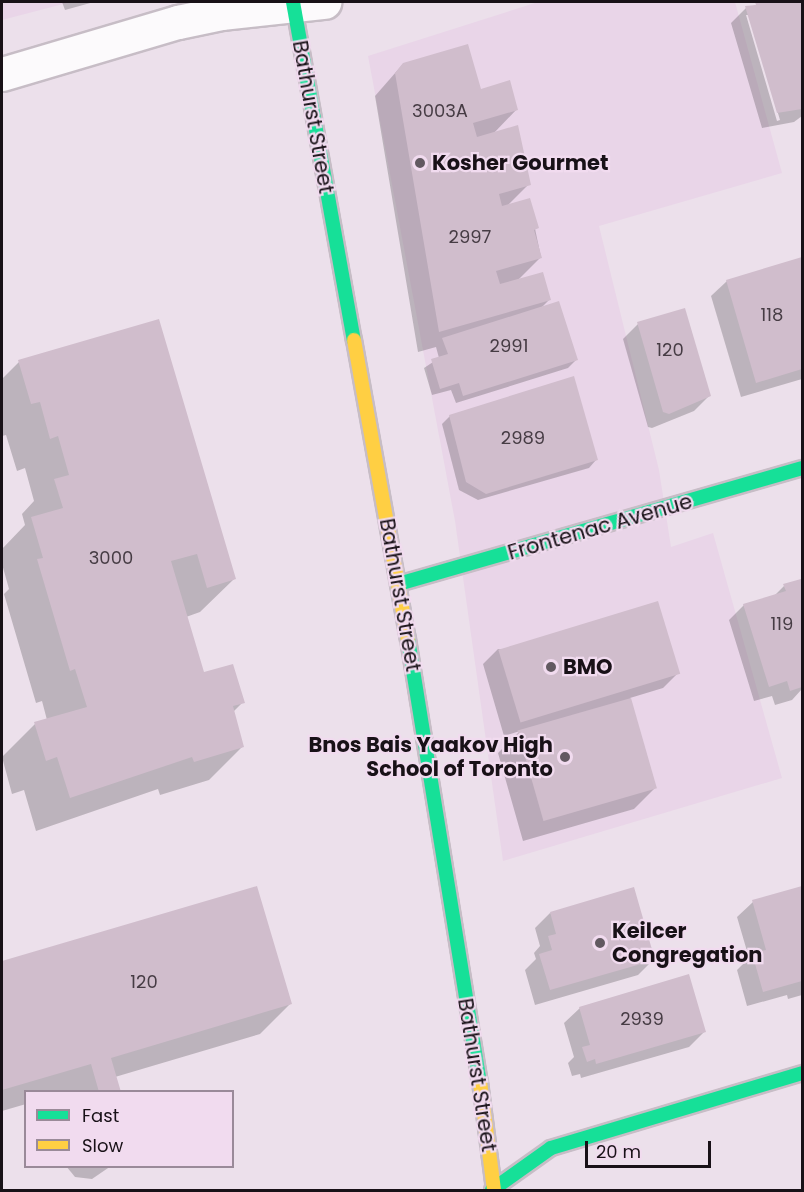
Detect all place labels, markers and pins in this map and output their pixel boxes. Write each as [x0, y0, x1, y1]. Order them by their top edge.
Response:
place label: Kosher Gourmet [432, 150, 608, 176]
marker: Kosher Gourmet [413, 156, 427, 170]
place label: BMO [563, 654, 613, 680]
marker: BMO [544, 660, 558, 674]
place label: Bnos Bais Yaakov High School of Toronto [308, 732, 553, 782]
marker: Bnos Bais Yaakov High School of Toronto [558, 750, 572, 764]
place label: Keilcer Congregation [612, 918, 762, 968]
marker: Keilcer Congregation [593, 936, 607, 950]

